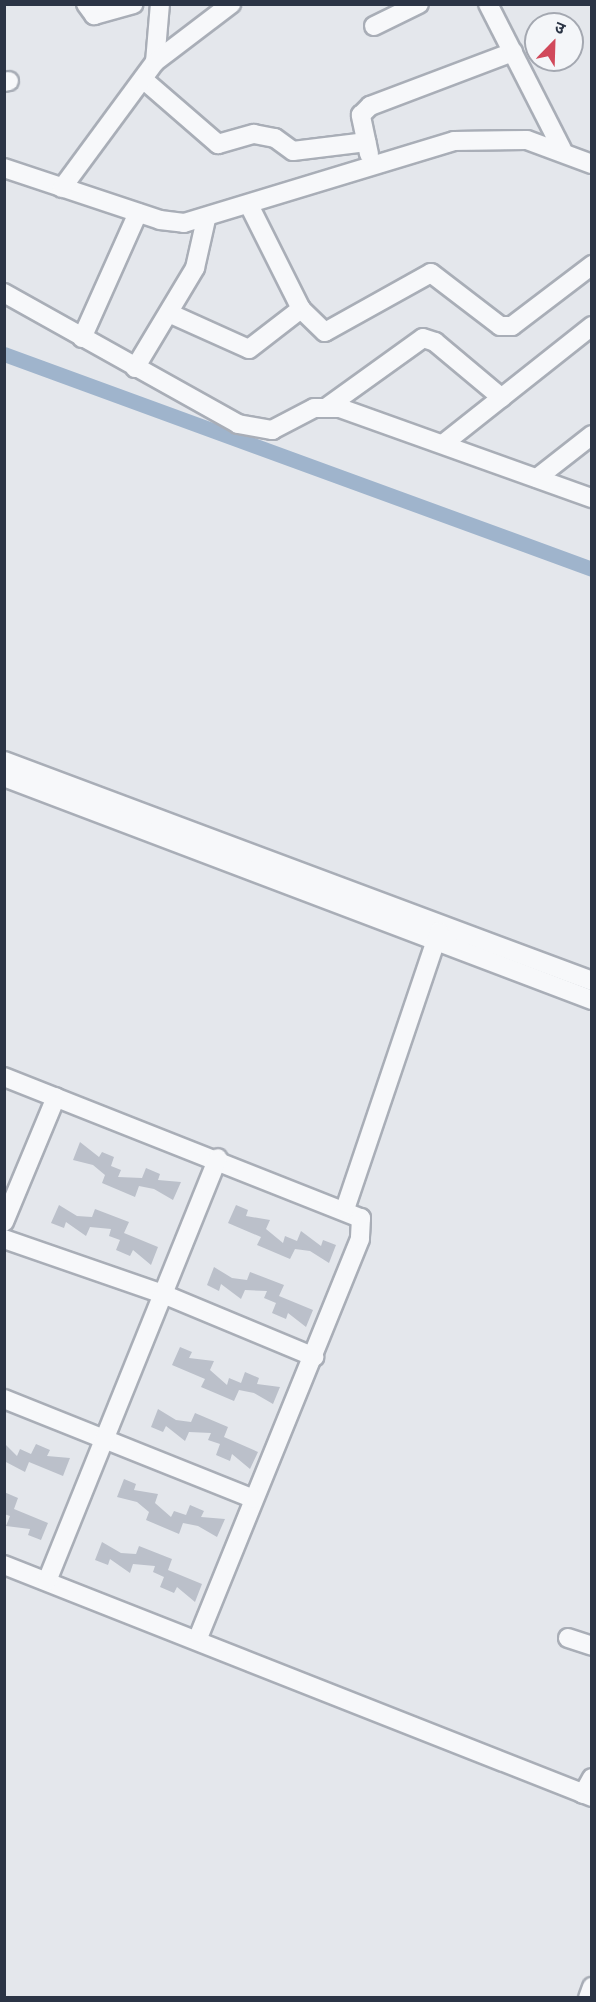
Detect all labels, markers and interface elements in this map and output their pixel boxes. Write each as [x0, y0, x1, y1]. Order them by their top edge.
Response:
north arrow [524, 12, 584, 72]
text: उ [551, 14, 569, 40]

